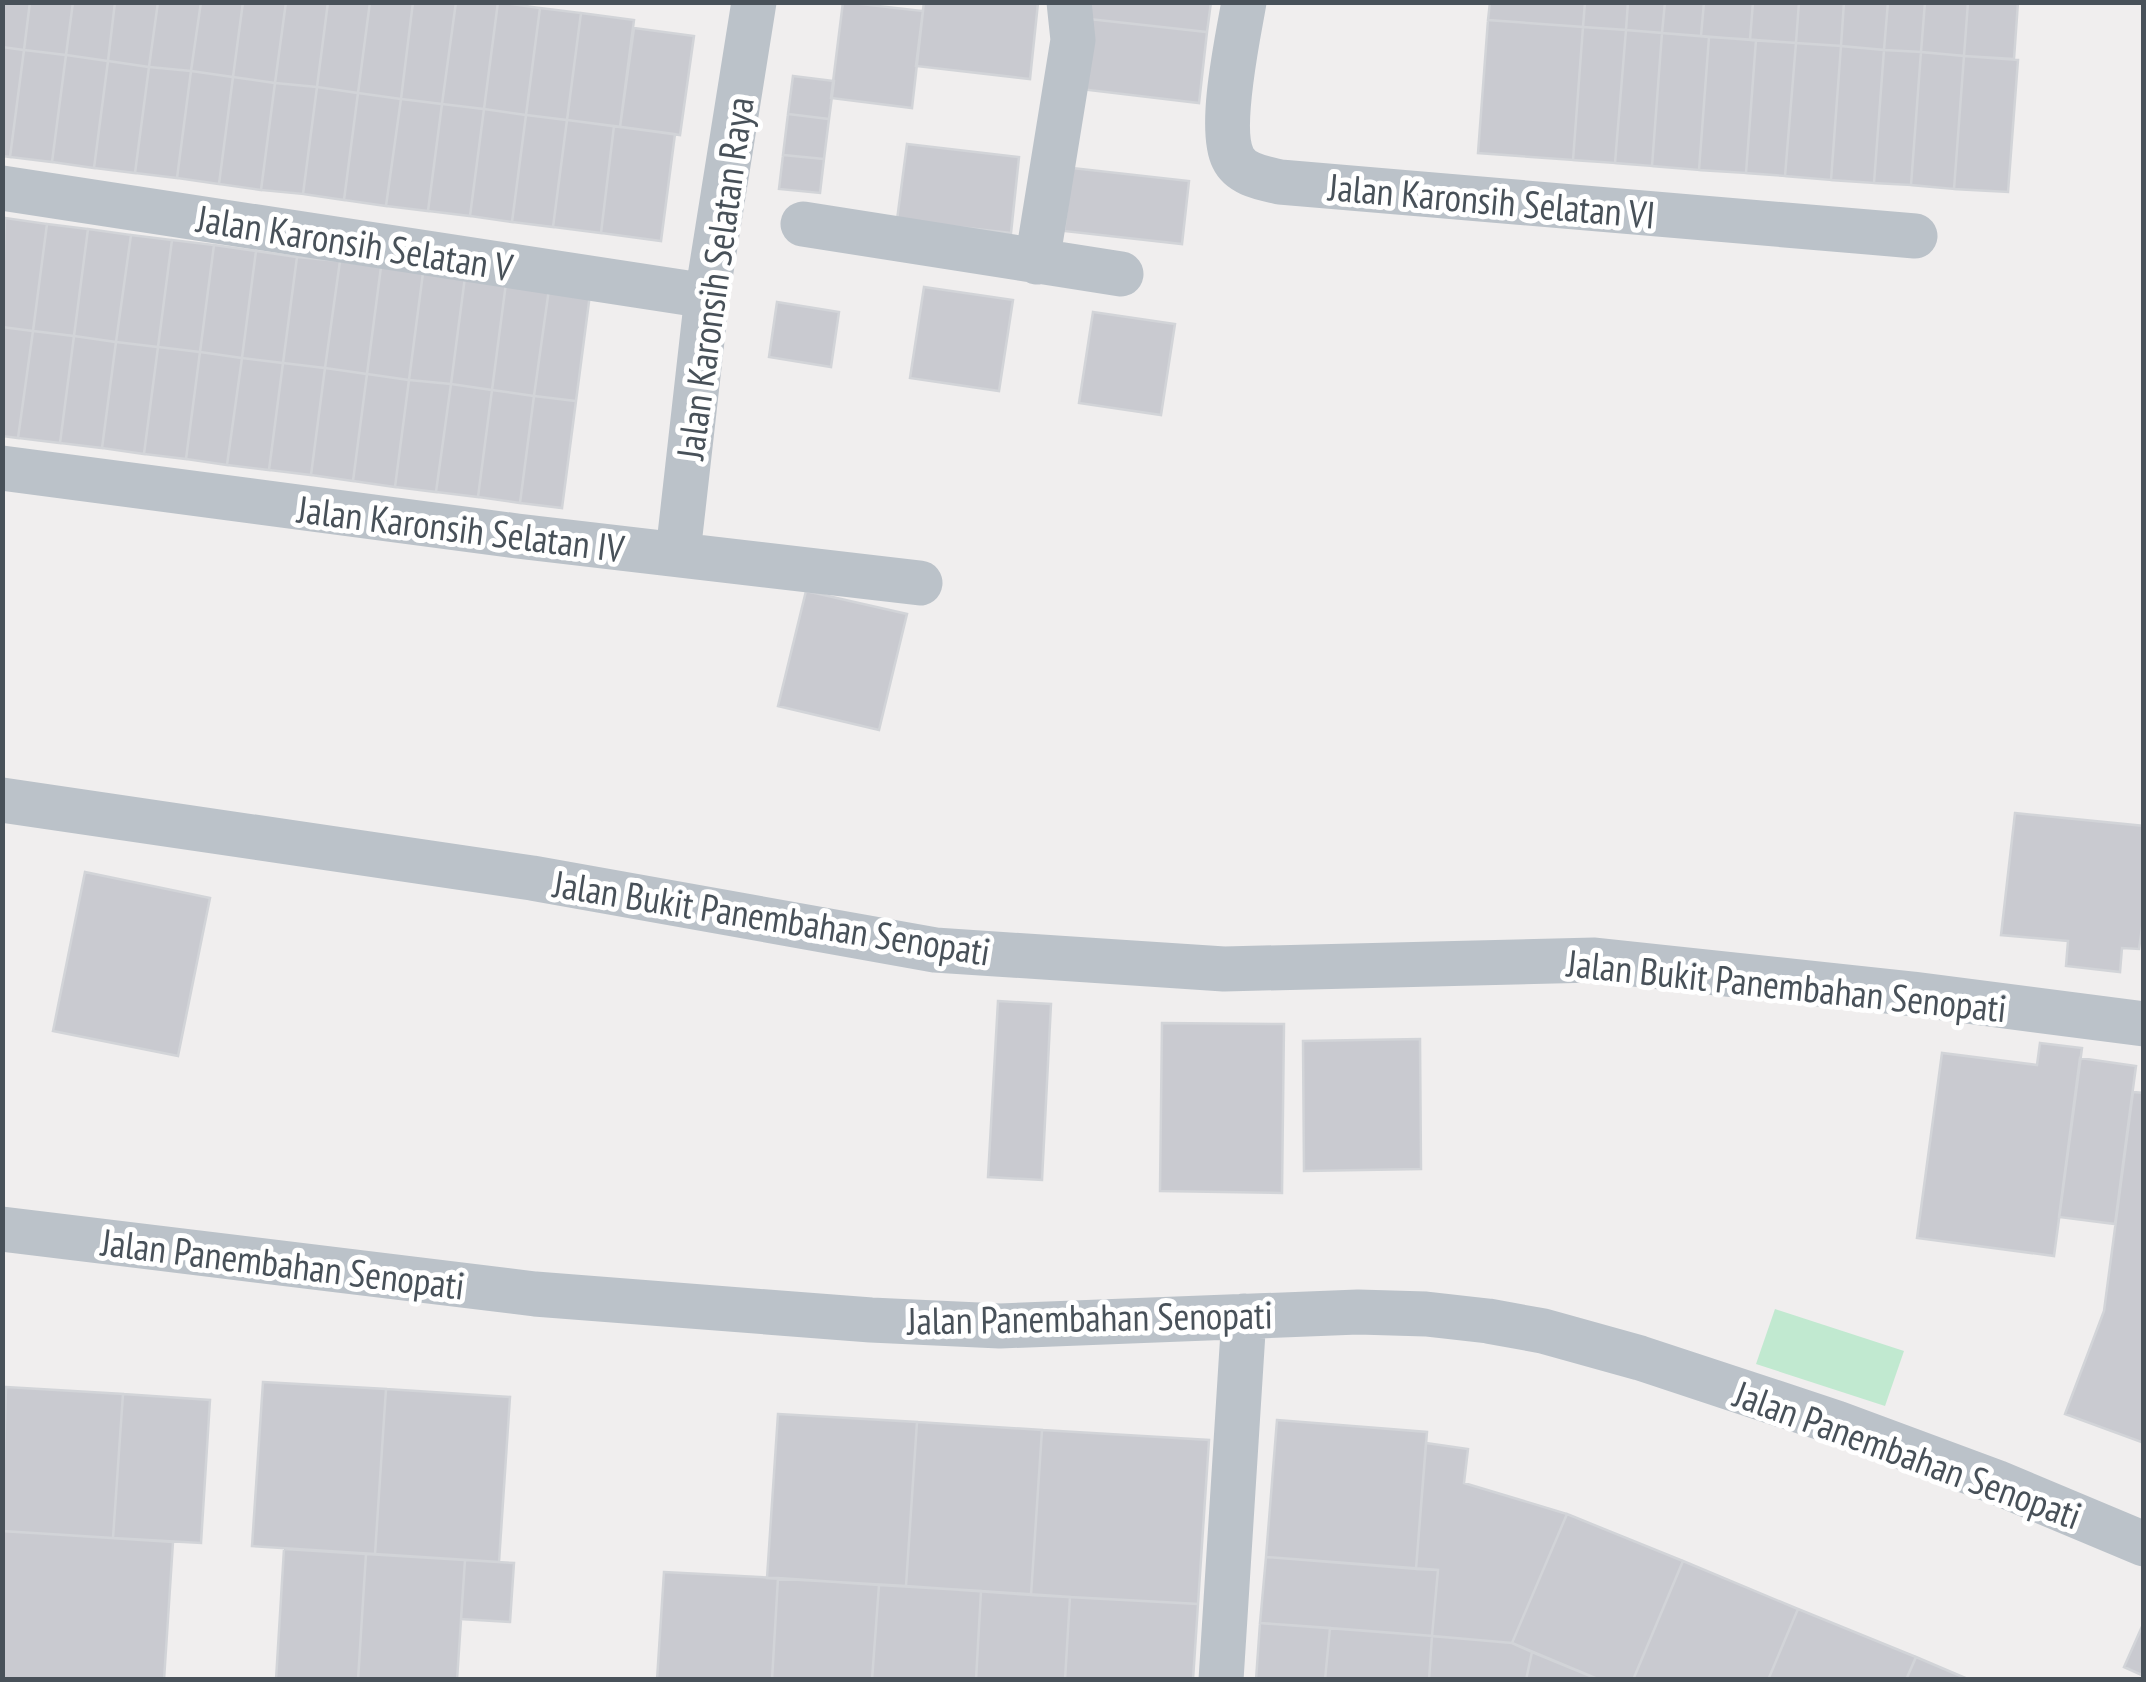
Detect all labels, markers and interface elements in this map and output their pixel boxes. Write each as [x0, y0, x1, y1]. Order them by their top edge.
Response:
street label: Jalan Karonsih Selatan Raya [664, 94, 764, 463]
street label: Jalan Karonsih Selatan VI [1326, 161, 1657, 239]
street label: Jalan Karonsih Selatan V [193, 193, 517, 291]
street label: Jalan Karonsih Selatan IV [294, 484, 627, 572]
street label: Jalan Bukit Panembahan Senopati [549, 858, 994, 976]
street label: Jalan Bukit Panembahan Senopati [1564, 937, 2009, 1032]
street label: Jalan Panembahan Senopati [98, 1216, 467, 1310]
street label: Jalan Panembahan Senopati [906, 1289, 1273, 1345]
street label: Jalan Panembahan Senopati [1727, 1368, 2088, 1540]

